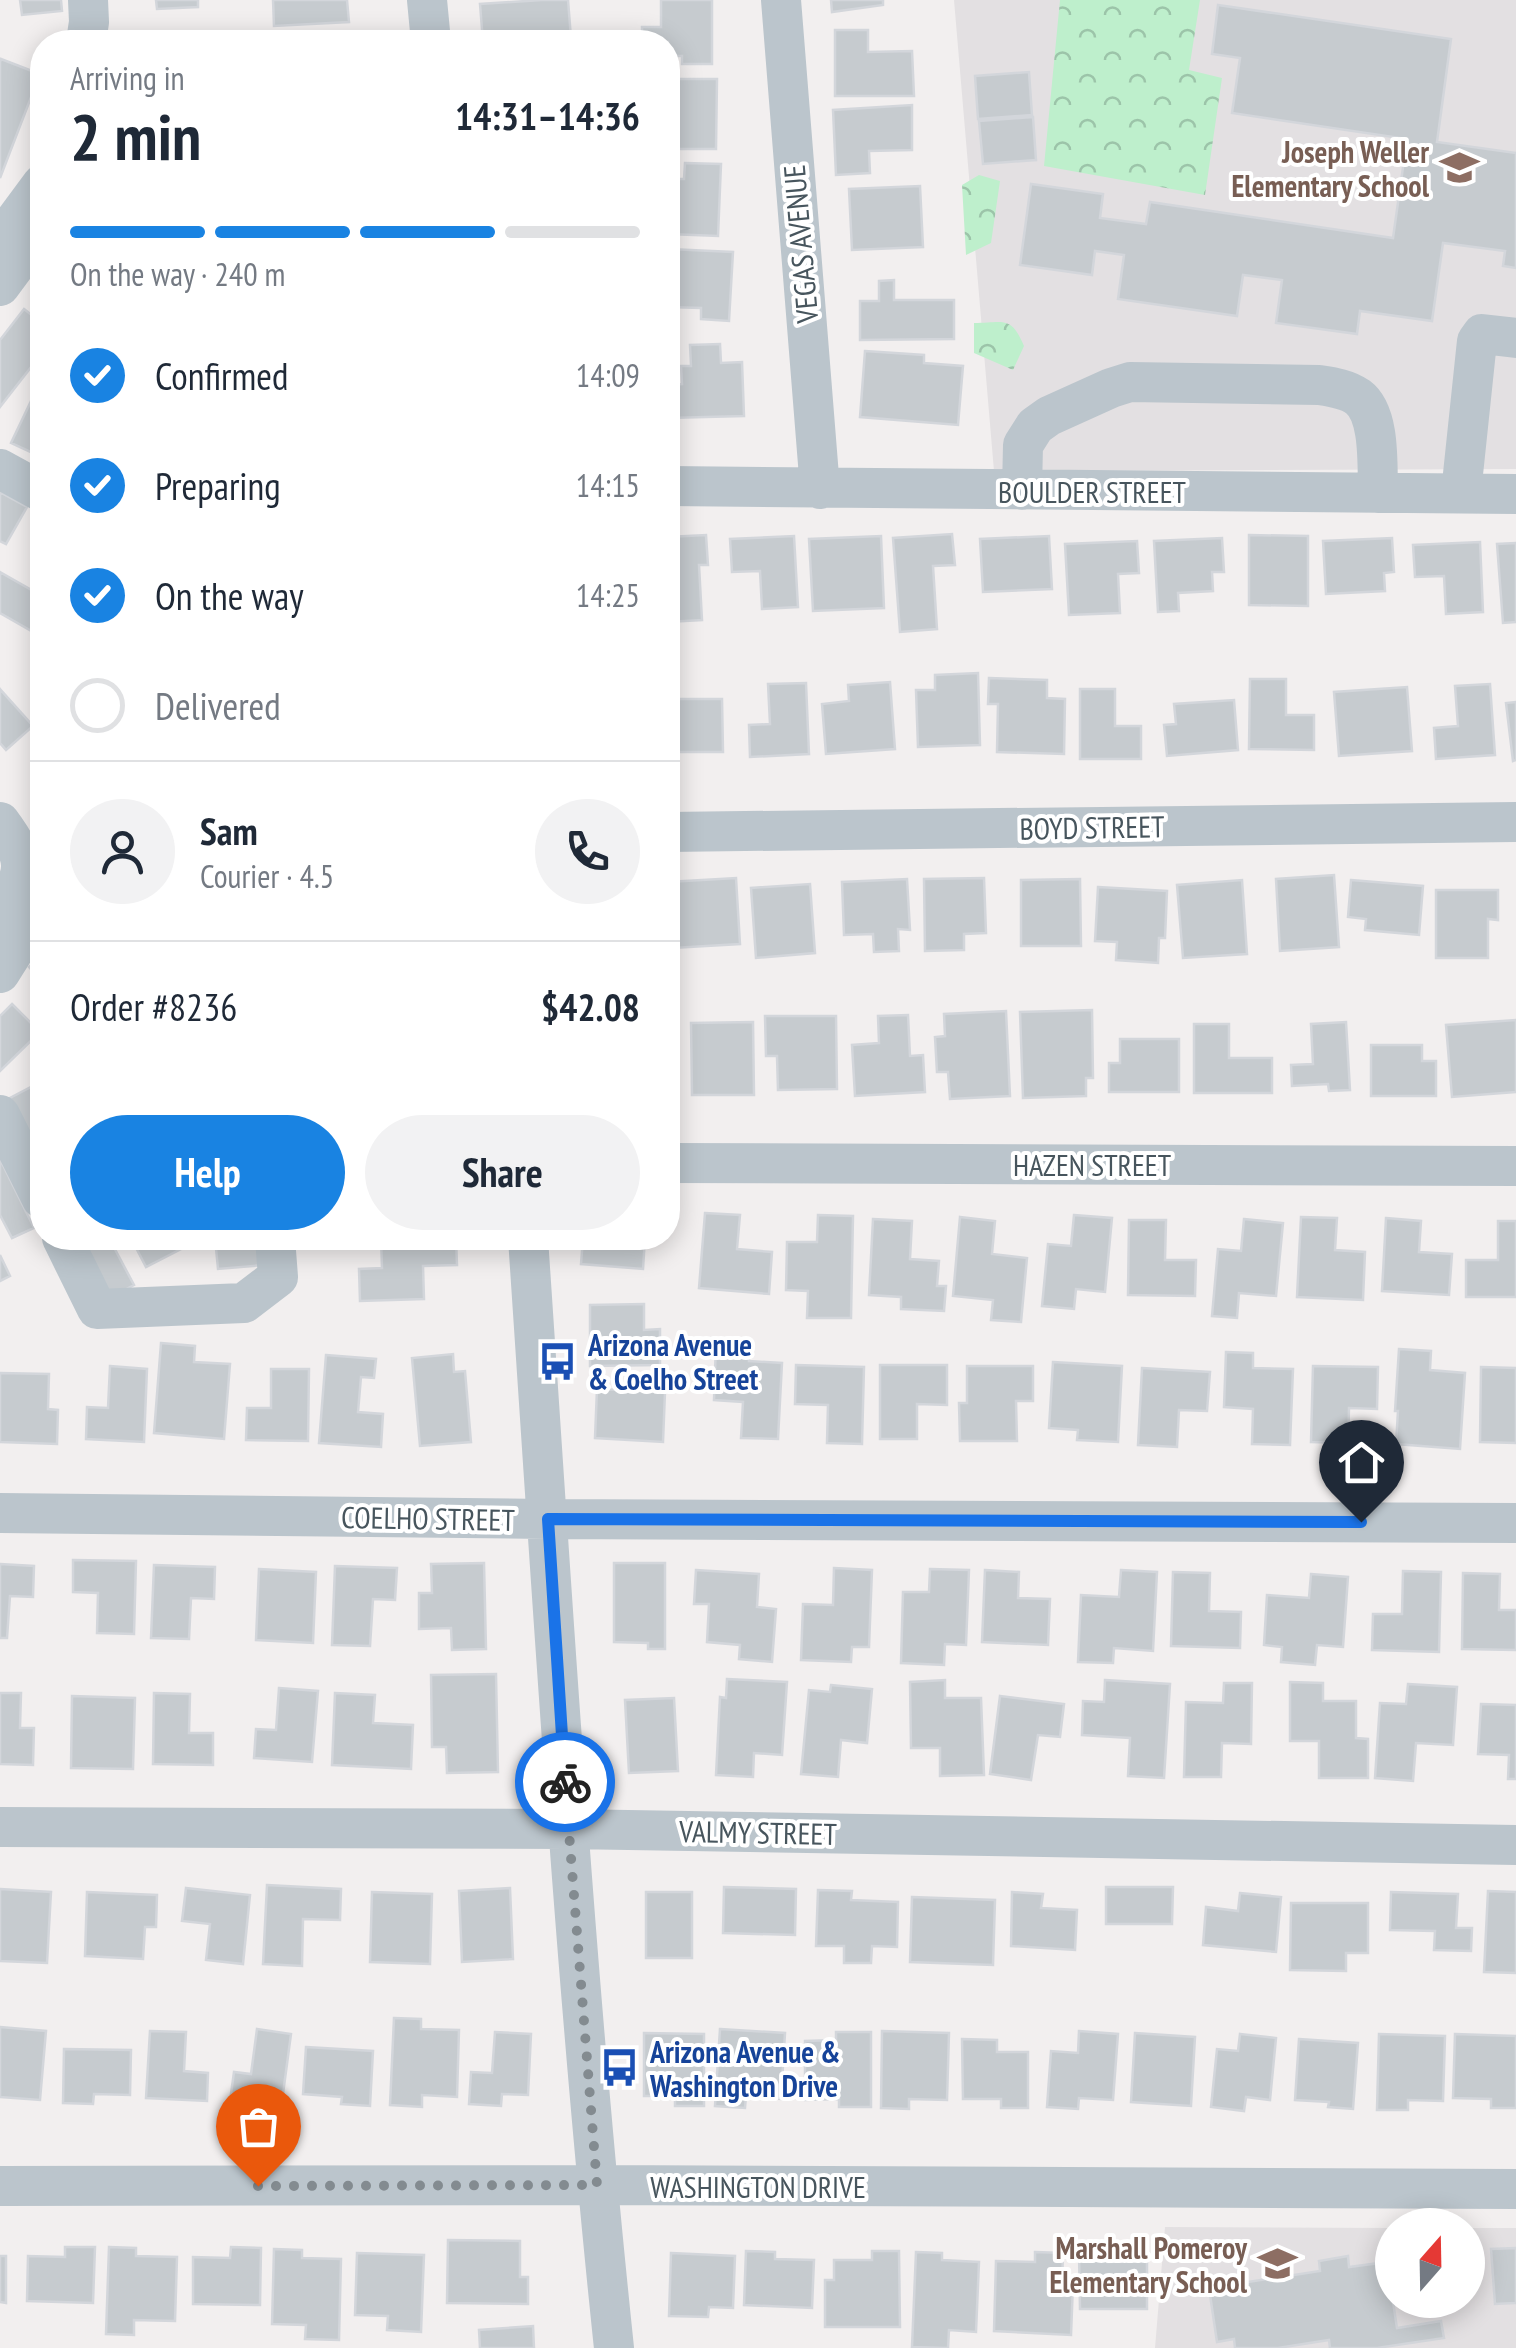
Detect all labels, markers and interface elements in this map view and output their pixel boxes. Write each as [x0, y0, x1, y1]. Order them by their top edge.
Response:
text: Arriving in [70, 57, 185, 99]
text: 14:31–14:36 [455, 91, 640, 140]
text: 2 min [70, 94, 201, 178]
place label: Joseph Weller Elementary School [1231, 132, 1430, 205]
school or university icon: Joseph Weller Elementary School [1438, 147, 1480, 189]
street label: VEGAS AVENUE [774, 163, 826, 326]
text: On the way · 240 m [70, 253, 285, 295]
icon: check [70, 348, 125, 403]
text: Confirmed [155, 351, 288, 400]
text: 14:09 [576, 354, 640, 396]
icon: check [70, 458, 125, 513]
text: Preparing [155, 461, 281, 510]
text: 14:15 [576, 464, 640, 506]
street label: BOULDER STREET [998, 472, 1186, 511]
icon: check [70, 568, 125, 623]
text: On the way [155, 571, 303, 620]
text: 14:25 [576, 574, 640, 616]
text: Delivered [155, 681, 281, 730]
button: person [70, 799, 175, 904]
button: phone [535, 799, 640, 904]
text: Sam [200, 806, 258, 855]
street label: BOYD STREET [1019, 806, 1165, 848]
text: Courier · 4.5 [200, 855, 334, 897]
text: Order #8236 [70, 982, 237, 1031]
text: $42.08 [541, 982, 640, 1031]
button: Help [70, 1115, 345, 1230]
button: Share [365, 1115, 640, 1230]
street label: HAZEN STREET [1013, 1145, 1171, 1184]
place label: Arizona Avenue & Coelho Street [587, 1325, 759, 1398]
bus stop icon: Arizona Avenue & Coelho Street [537, 1340, 579, 1382]
pin [1319, 1420, 1404, 1523]
icon: home [1334, 1435, 1389, 1490]
street label: COELHO STREET [341, 1497, 515, 1539]
courier [515, 1732, 615, 1832]
icon: bike [538, 1755, 593, 1810]
street label: VALMY STREET [678, 1811, 837, 1853]
place label: Arizona Avenue & Washington Drive [649, 2032, 840, 2105]
bus stop icon: Arizona Avenue & Washington Drive [599, 2047, 641, 2089]
pin [216, 2084, 301, 2187]
icon: bag [231, 2099, 286, 2154]
street label: WASHINGTON DRIVE [650, 2167, 866, 2206]
north arrow [1375, 2208, 1485, 2318]
map controls [1375, 2208, 1485, 2318]
place label: Marshall Pomeroy Elementary School [1049, 2228, 1248, 2301]
school or university icon: Marshall Pomeroy Elementary School [1256, 2243, 1298, 2285]

